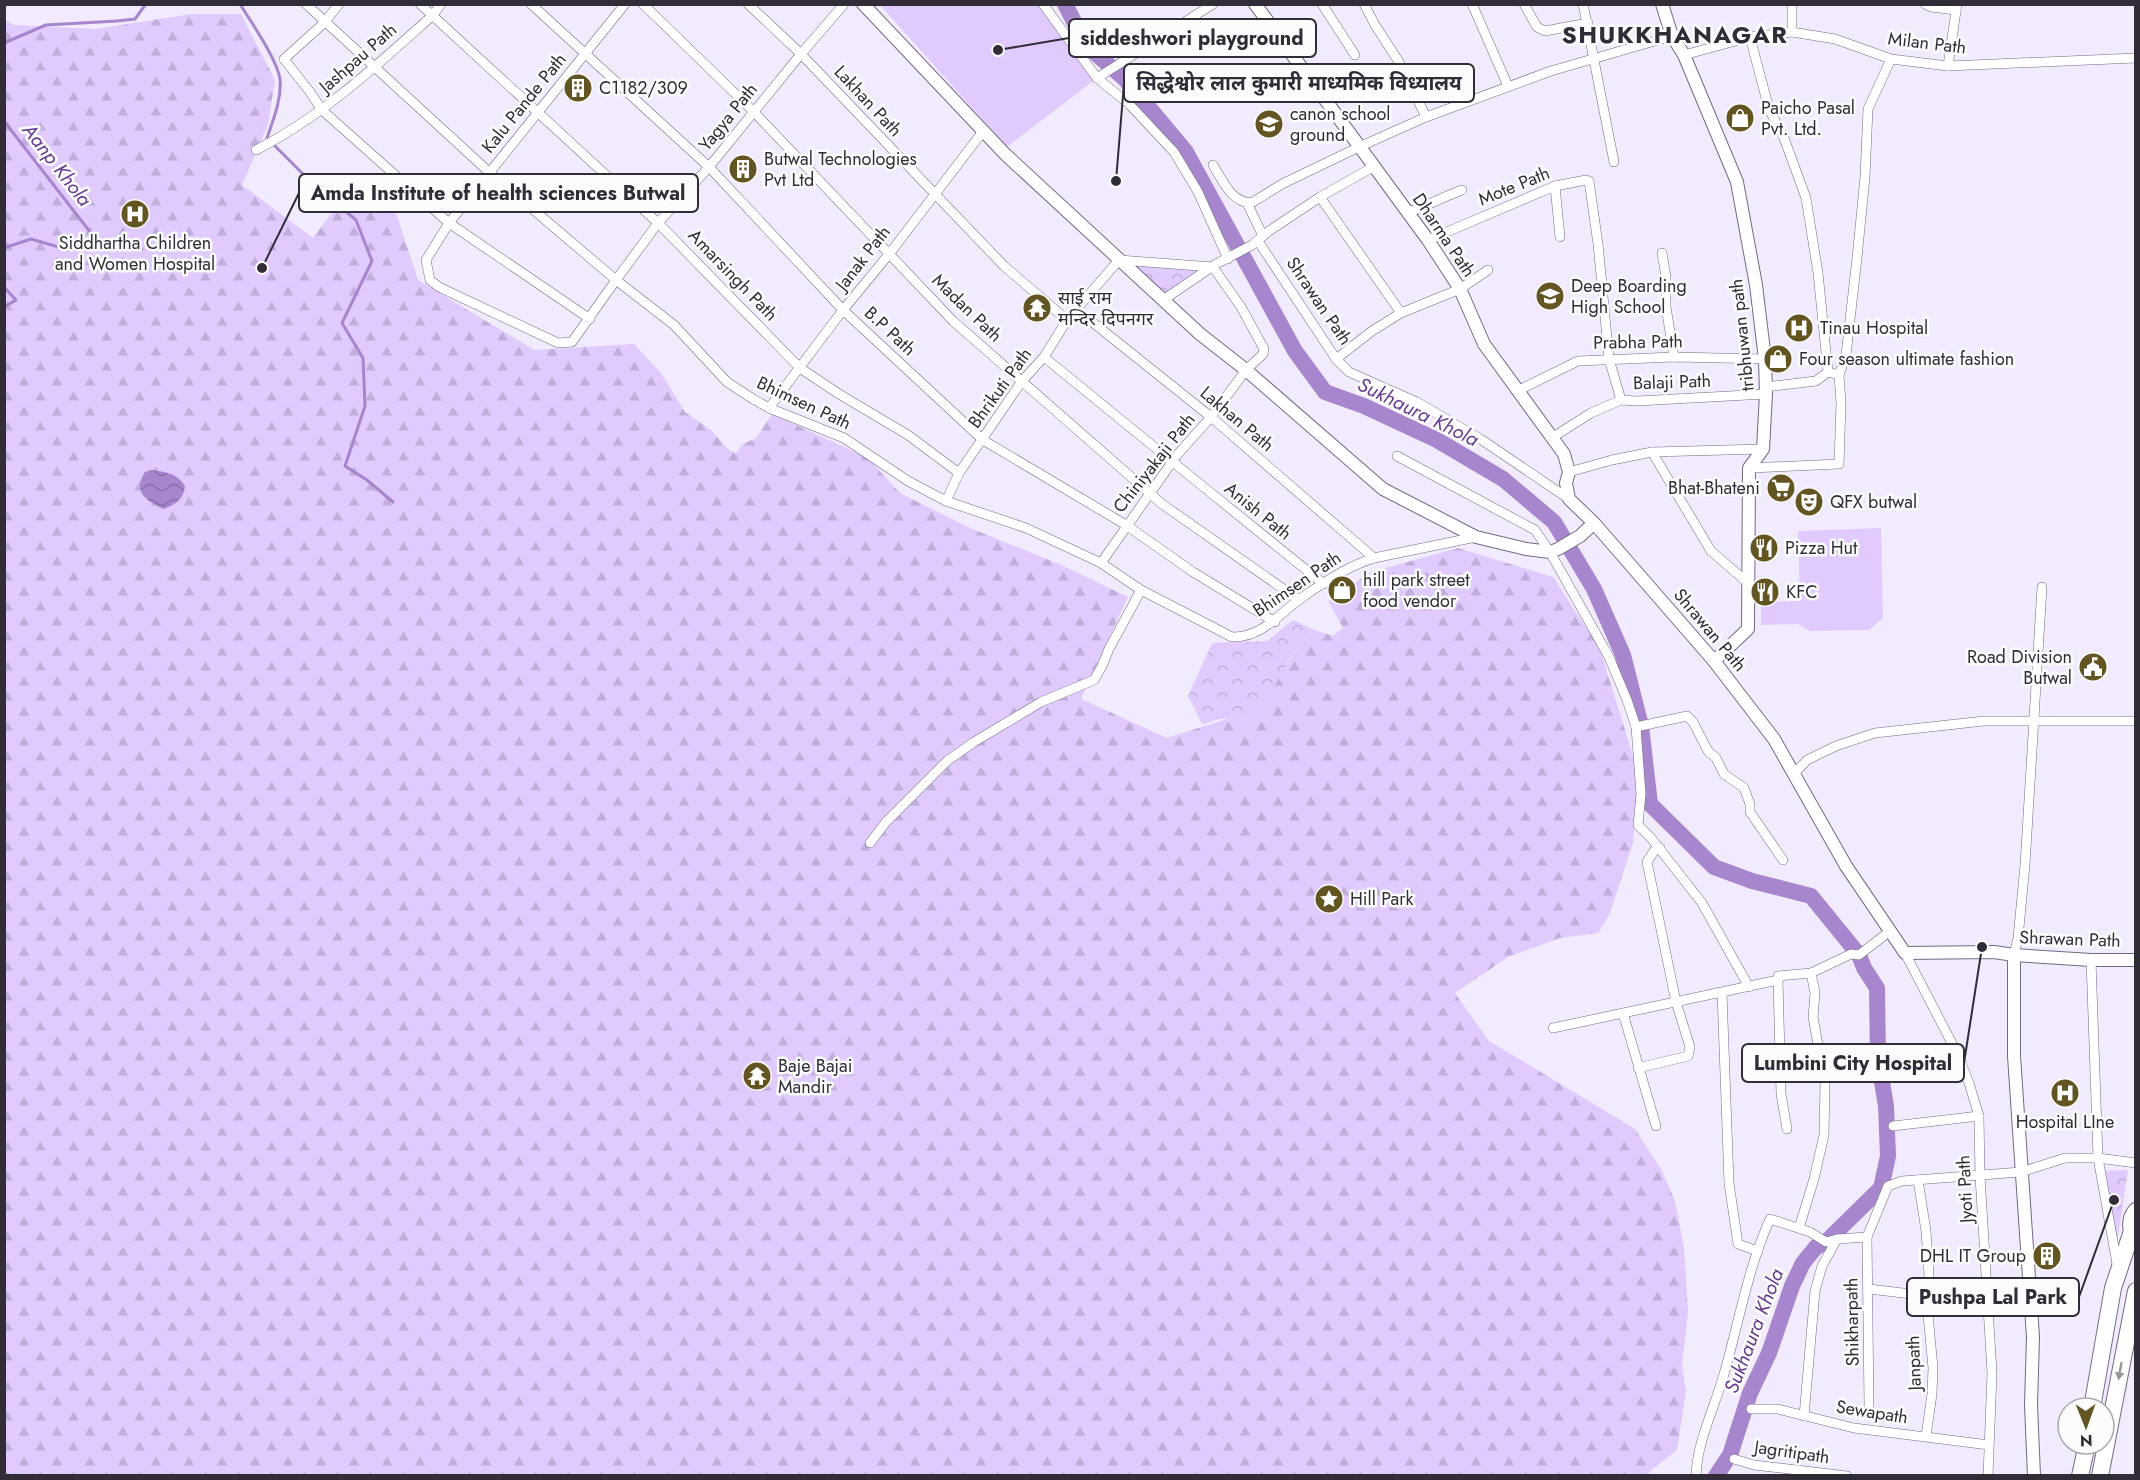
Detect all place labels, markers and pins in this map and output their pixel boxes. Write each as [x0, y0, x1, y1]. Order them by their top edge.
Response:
callout: siddeshwori playground [1069, 19, 1316, 57]
callout: सिद्धेश्वोर लाल कुमारी माध्यमिक विध्यालय [1124, 64, 1474, 102]
building icon: C1182/309 [562, 72, 594, 104]
place label: C1182/309 [599, 75, 688, 101]
place label: Paicho Pasal Pvt. Ltd. [1761, 95, 1855, 142]
place label: canon school ground [1290, 101, 1391, 148]
shop icon: Paicho Pasal Pvt. Ltd. [1724, 102, 1756, 134]
school or university icon: canon school ground [1253, 108, 1285, 140]
place label: Butwal Technologies Pvt Ltd [764, 146, 917, 193]
building icon: Butwal Technologies Pvt Ltd [727, 153, 759, 185]
callout: Amda Institute of health sciences Butwal [299, 174, 698, 212]
hospital icon: Siddhartha Children and Women Hospital [119, 198, 151, 230]
place label: Siddhartha Children and Women Hospital [55, 230, 215, 277]
place label: Deep Boarding High School [1571, 273, 1687, 320]
school or university icon: Deep Boarding High School [1534, 280, 1566, 312]
place label: साई राम मन्दिर दिपनगर [1058, 285, 1154, 332]
temple icon: साई राम मन्दिर दिपनगर [1021, 292, 1053, 324]
hospital icon: Tinau Hospital [1783, 312, 1815, 344]
place label: Tinau Hospital [1820, 315, 1928, 341]
shop icon: Four season ultimate fashion [1762, 343, 1794, 375]
place label: Four season ultimate fashion [1799, 346, 2014, 372]
supermarket icon: Bhat-Bhateni [1765, 472, 1797, 504]
place label: Bhat-Bhateni [1668, 475, 1760, 501]
theatre icon: QFX butwal [1793, 486, 1825, 518]
place label: QFX butwal [1830, 489, 1917, 515]
restaurant icon: Pizza Hut [1748, 532, 1780, 564]
place label: Pizza Hut [1785, 535, 1858, 561]
place label: hill park street food vendor [1363, 567, 1470, 614]
shop icon: hill park street food vendor [1326, 574, 1358, 606]
restaurant icon: KFC [1749, 576, 1781, 608]
place label: KFC [1786, 579, 1818, 605]
place label: Road Division Butwal [1967, 644, 2072, 691]
public building icon: Road Division Butwal [2077, 651, 2109, 683]
place icon: Hill Park [1313, 883, 1345, 915]
place label: Hill Park [1350, 886, 1413, 912]
callout: Lumbini City Hospital [1742, 1044, 1964, 1082]
place label: Baje Bajai Mandir [778, 1053, 852, 1100]
temple icon: Baje Bajai Mandir [741, 1060, 773, 1092]
hospital icon: Hospital LIne [2049, 1077, 2081, 1109]
place label: Hospital LIne [2016, 1109, 2114, 1135]
building icon: DHL IT Group [2031, 1240, 2063, 1272]
place label: DHL IT Group [1920, 1243, 2026, 1269]
callout: Pushpa Lal Park [1907, 1278, 2079, 1316]

